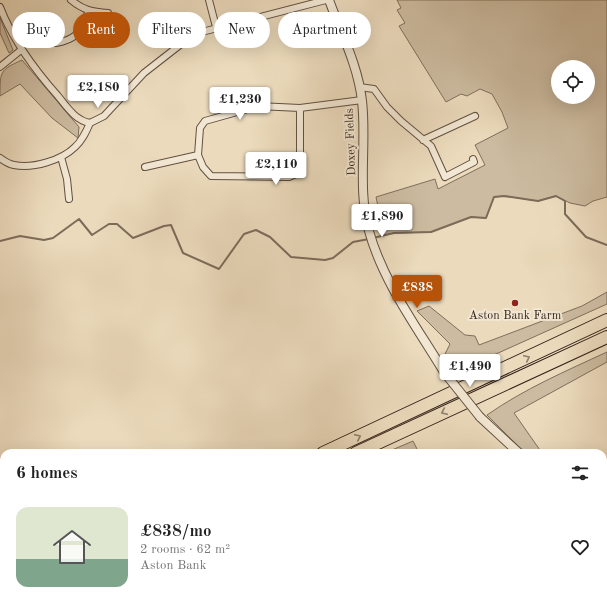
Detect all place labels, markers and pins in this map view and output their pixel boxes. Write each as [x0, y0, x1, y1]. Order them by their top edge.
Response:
pin: £2,180 [65, 75, 131, 109]
pin: £1,230 [207, 87, 273, 121]
pin: £2,110 [243, 152, 309, 186]
pin: £1,890 [349, 204, 415, 238]
pin: £838 [393, 275, 441, 309]
marker: Aston Bank Farm [510, 298, 520, 308]
place label: Aston Bank Farm [469, 310, 562, 322]
pin: £1,490 [437, 354, 503, 388]

